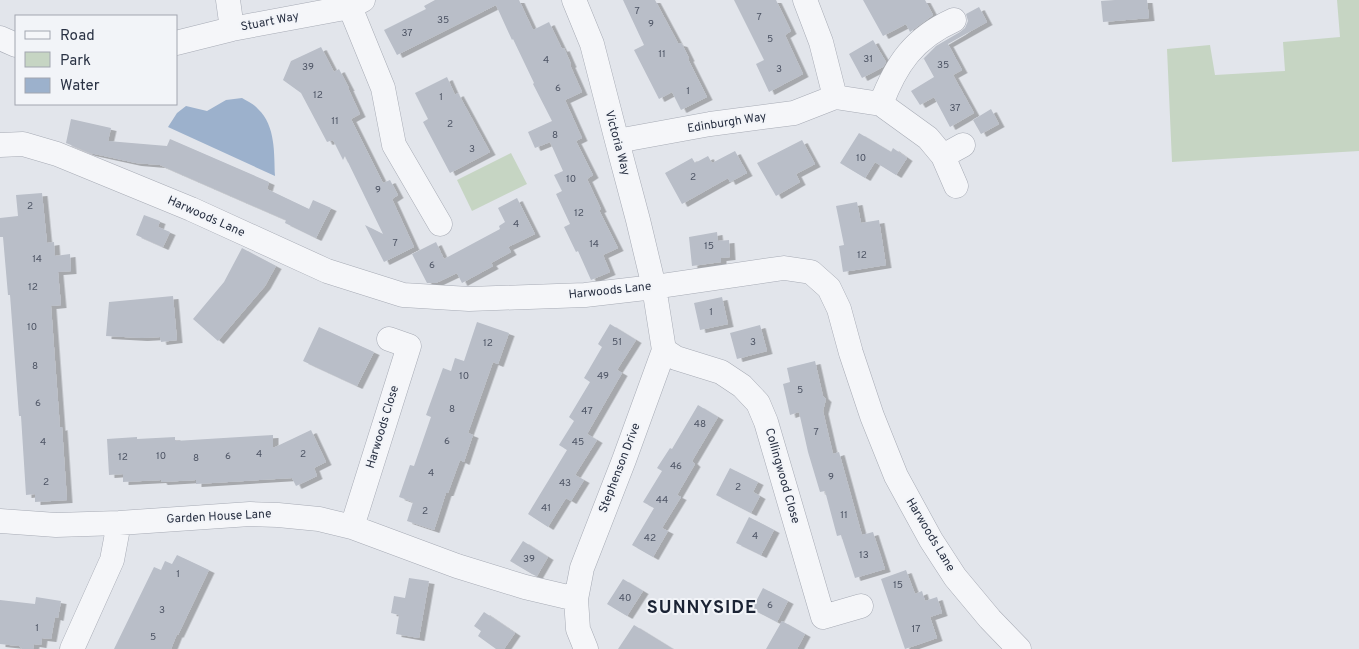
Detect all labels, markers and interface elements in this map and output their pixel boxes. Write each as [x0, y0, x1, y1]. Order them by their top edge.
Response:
house number: 7 [634, 5, 640, 18]
street label: Stuart Way [240, 9, 300, 35]
house number: 7 [756, 11, 762, 24]
house number: 35 [437, 14, 449, 27]
legend [15, 15, 178, 105]
house number: 9 [648, 18, 654, 31]
text: Road [60, 27, 95, 46]
house number: 37 [401, 27, 413, 40]
house number: 5 [767, 33, 773, 46]
house number: 11 [658, 48, 666, 61]
text: Park [60, 52, 91, 71]
house number: 31 [863, 53, 873, 66]
house number: 4 [543, 54, 549, 67]
house number: 35 [937, 59, 949, 72]
house number: 39 [302, 61, 314, 74]
house number: 3 [776, 63, 782, 76]
text: Water [60, 77, 100, 96]
house number: 6 [555, 82, 561, 95]
house number: 1 [686, 85, 690, 98]
house number: 12 [313, 89, 323, 102]
house number: 1 [439, 91, 443, 104]
house number: 37 [949, 102, 961, 115]
street label: Victoria Way [601, 109, 633, 177]
street label: Edinburgh Way [686, 109, 768, 137]
house number: 11 [331, 115, 339, 128]
house number: 2 [447, 118, 453, 131]
house number: 8 [552, 129, 558, 142]
house number: 3 [469, 143, 475, 156]
house number: 10 [856, 152, 866, 165]
house number: 2 [690, 171, 696, 184]
house number: 10 [566, 173, 576, 186]
house number: 9 [375, 184, 381, 197]
street label: Harwoods Lane [165, 193, 247, 241]
house number: 2 [27, 200, 33, 213]
house number: 12 [574, 207, 584, 220]
house number: 4 [513, 218, 519, 231]
house number: 7 [392, 237, 398, 250]
house number: 14 [589, 238, 599, 251]
house number: 15 [704, 240, 714, 253]
house number: 12 [857, 249, 867, 262]
house number: 14 [32, 253, 42, 266]
house number: 6 [429, 259, 435, 272]
street label: Harwoods Lane [568, 279, 652, 303]
house number: 12 [28, 281, 38, 294]
house number: 1 [709, 306, 713, 319]
house number: 10 [27, 321, 37, 334]
house number: 51 [612, 336, 622, 349]
house number: 3 [750, 336, 756, 349]
house number: 12 [483, 337, 493, 350]
house number: 8 [32, 360, 38, 373]
house number: 10 [459, 370, 469, 383]
house number: 49 [597, 370, 609, 383]
street label: Harwoods Close [363, 384, 403, 470]
house number: 5 [797, 384, 803, 397]
house number: 6 [35, 397, 41, 410]
house number: 8 [449, 403, 455, 416]
house number: 47 [581, 405, 593, 418]
house number: 48 [694, 418, 706, 431]
street label: Stephenson Drive [595, 421, 645, 515]
street label: Collingwood Close [761, 426, 803, 526]
house number: 7 [813, 426, 819, 439]
house number: 6 [444, 435, 450, 448]
house number: 4 [40, 436, 46, 449]
house number: 45 [572, 436, 584, 449]
house number: 4 [256, 448, 262, 461]
house number: 2 [300, 448, 306, 461]
house number: 10 [156, 450, 166, 463]
house number: 6 [225, 450, 231, 463]
house number: 12 [118, 451, 128, 464]
house number: 8 [193, 452, 199, 465]
house number: 46 [670, 460, 682, 473]
house number: 4 [428, 467, 434, 480]
house number: 9 [828, 471, 834, 484]
house number: 2 [43, 476, 49, 489]
house number: 43 [559, 477, 571, 490]
house number: 2 [735, 481, 741, 494]
house number: 44 [656, 494, 668, 507]
street label: Harwoods Lane [902, 495, 958, 575]
house number: 41 [541, 502, 551, 515]
house number: 2 [422, 505, 428, 518]
street label: Garden House Lane [166, 506, 272, 528]
house number: 11 [840, 509, 848, 522]
house number: 4 [752, 530, 758, 543]
house number: 42 [644, 532, 656, 545]
house number: 13 [859, 549, 869, 562]
house number: 39 [523, 553, 535, 566]
house number: 1 [176, 568, 180, 581]
house number: 15 [893, 579, 903, 592]
house number: 40 [619, 592, 631, 605]
district label: SUNNYSIDE [647, 597, 757, 620]
house number: 6 [767, 599, 773, 612]
house number: 3 [159, 604, 165, 617]
house number: 1 [35, 622, 39, 635]
house number: 17 [912, 623, 920, 636]
house number: 5 [150, 631, 156, 644]

